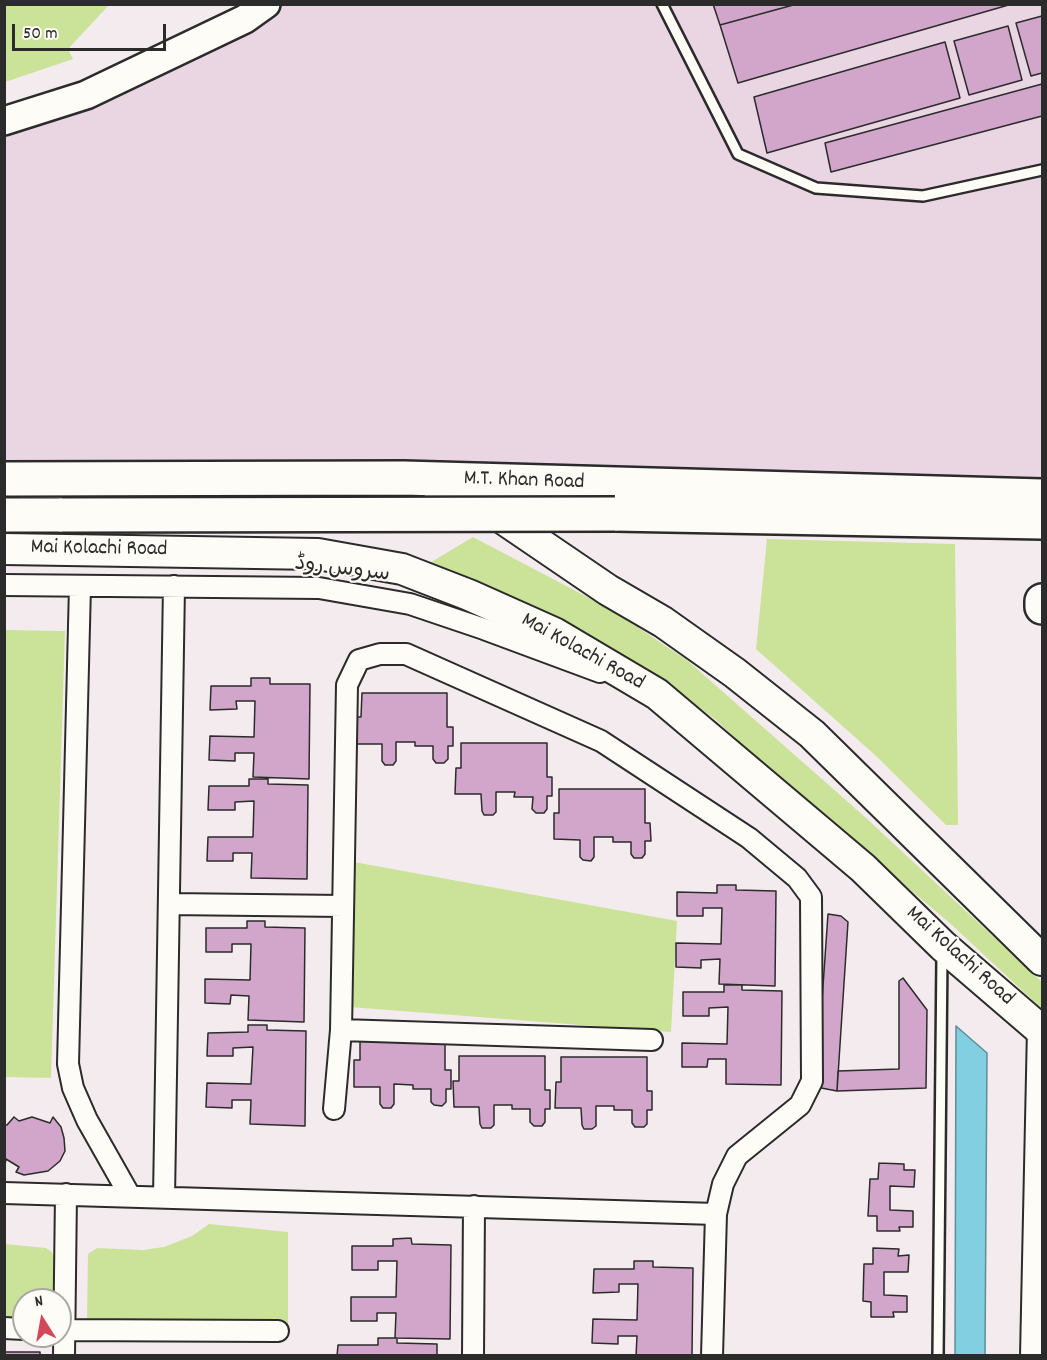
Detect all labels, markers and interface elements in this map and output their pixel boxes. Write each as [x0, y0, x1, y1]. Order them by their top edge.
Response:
scale bar [15, 12, 170, 50]
text: 50 m [23, 22, 58, 47]
street label: M.T. Khan Road [463, 467, 585, 497]
street label: Mai Kolachi Road [30, 536, 168, 564]
street label: سروس روڈ [293, 552, 391, 590]
street label: Mai Kolachi Road [516, 608, 648, 698]
street label: Mai Kolachi Road [899, 901, 1019, 1013]
north arrow [12, 1288, 72, 1348]
text: N [33, 1290, 45, 1314]

